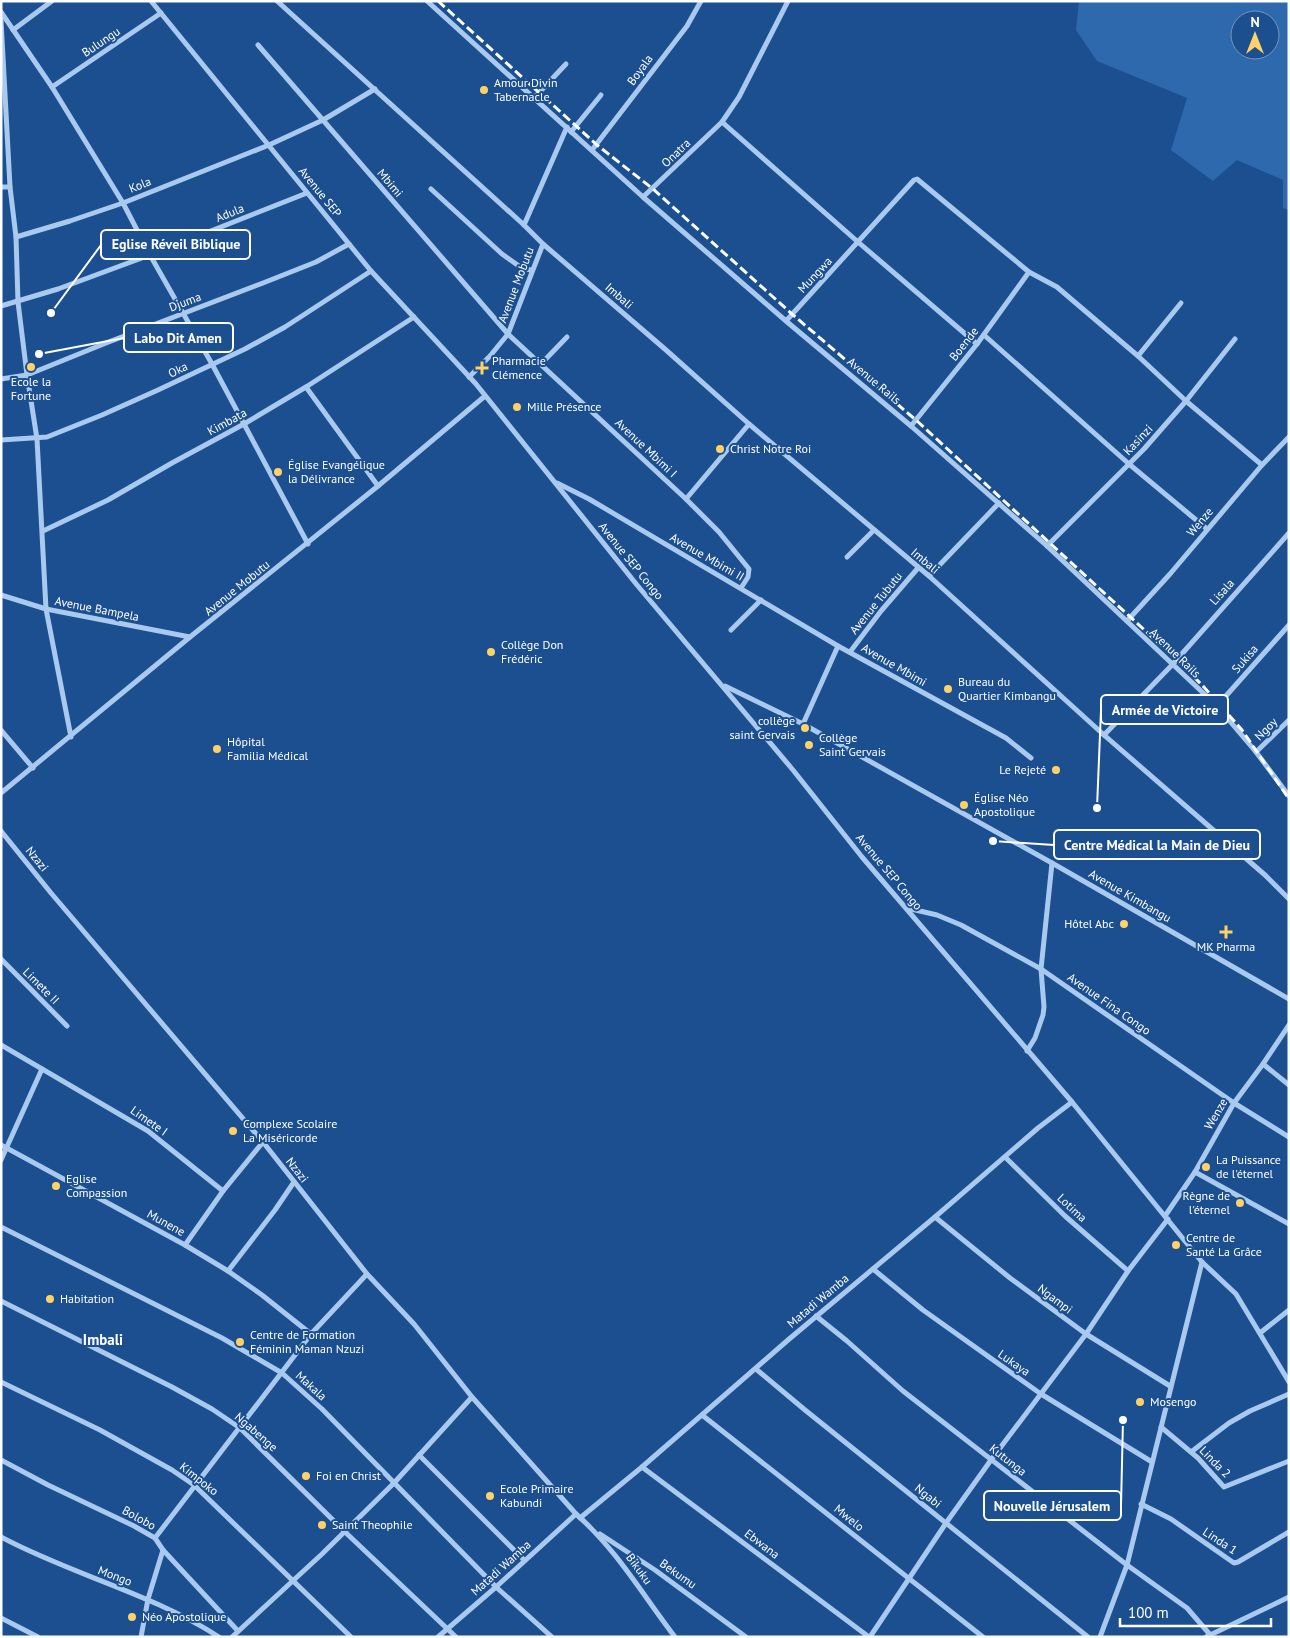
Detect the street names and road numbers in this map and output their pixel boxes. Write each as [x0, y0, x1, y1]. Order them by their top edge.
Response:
street label: Bulungu [79, 23, 123, 60]
street label: Boyala [623, 51, 656, 88]
street label: Onatra [658, 135, 693, 170]
street label: Avenue SEP [296, 164, 345, 220]
street label: Mbimi [374, 166, 406, 200]
street label: Kola [127, 173, 153, 196]
street label: Adula [213, 200, 246, 225]
street label: Avenue Mobutu [494, 245, 537, 325]
street label: Mungwa [794, 254, 835, 296]
street label: Imbali [602, 279, 636, 312]
street label: Djuma [167, 289, 203, 314]
street label: Boende [946, 324, 981, 364]
street label: Avenue Rails [844, 354, 904, 407]
street label: Oka [166, 358, 190, 381]
street label: Kimbata [204, 405, 249, 438]
street label: Avenue Mbimi I [612, 415, 681, 480]
street label: Kasinzi [1120, 421, 1156, 458]
street label: Wenze [1183, 504, 1216, 539]
street label: Avenue SEP Congo [596, 519, 667, 602]
street label: Avenue Mbimi II [668, 529, 747, 584]
street label: Imbali [908, 544, 943, 577]
street label: Avenue Mobutu [201, 557, 273, 619]
street label: Avenue Tubutu [846, 569, 905, 637]
street label: Lisala [1206, 576, 1237, 608]
street label: Avenue Bampela [54, 593, 140, 624]
street label: Avenue Rails [1147, 625, 1204, 681]
street label: Avenue Mbimi [859, 640, 930, 689]
street label: Sukisa [1228, 641, 1261, 676]
street label: Ngoy [1251, 714, 1281, 743]
street label: Avenue SEP Congo [853, 830, 926, 913]
street label: Nzazi [23, 843, 52, 874]
street label: Avenue Kimbangu [1086, 866, 1174, 925]
street label: Limete II [20, 964, 63, 1007]
street label: Avenue Fina Congo [1065, 969, 1154, 1038]
street label: Wenze [1201, 1096, 1230, 1132]
street label: Limete I [128, 1102, 171, 1139]
street label: Nzazi [283, 1154, 312, 1185]
street label: Lotima [1054, 1190, 1090, 1225]
street label: Munene [145, 1206, 188, 1239]
street label: Matadi Wamba [784, 1271, 852, 1331]
street label: Ngampi [1035, 1281, 1076, 1317]
street label: Lukaya [995, 1346, 1033, 1379]
street label: Makala [293, 1368, 330, 1403]
street label: Ngabenge [232, 1409, 281, 1454]
street label: Kutunga [987, 1440, 1030, 1479]
street label: Linda 2 [1197, 1443, 1234, 1480]
street label: Kimpoko [177, 1459, 222, 1498]
street label: Ngabi [912, 1480, 945, 1511]
street label: Mwelo [831, 1501, 867, 1534]
street label: Bolobo [120, 1502, 159, 1533]
street label: Linda 1 [1200, 1524, 1240, 1557]
street label: Ebwana [742, 1526, 783, 1562]
street label: Matadi Wamba [468, 1537, 534, 1599]
street label: Bikuku [623, 1550, 656, 1587]
street label: Bekumu [657, 1556, 700, 1592]
street label: Mongo [96, 1562, 134, 1589]

